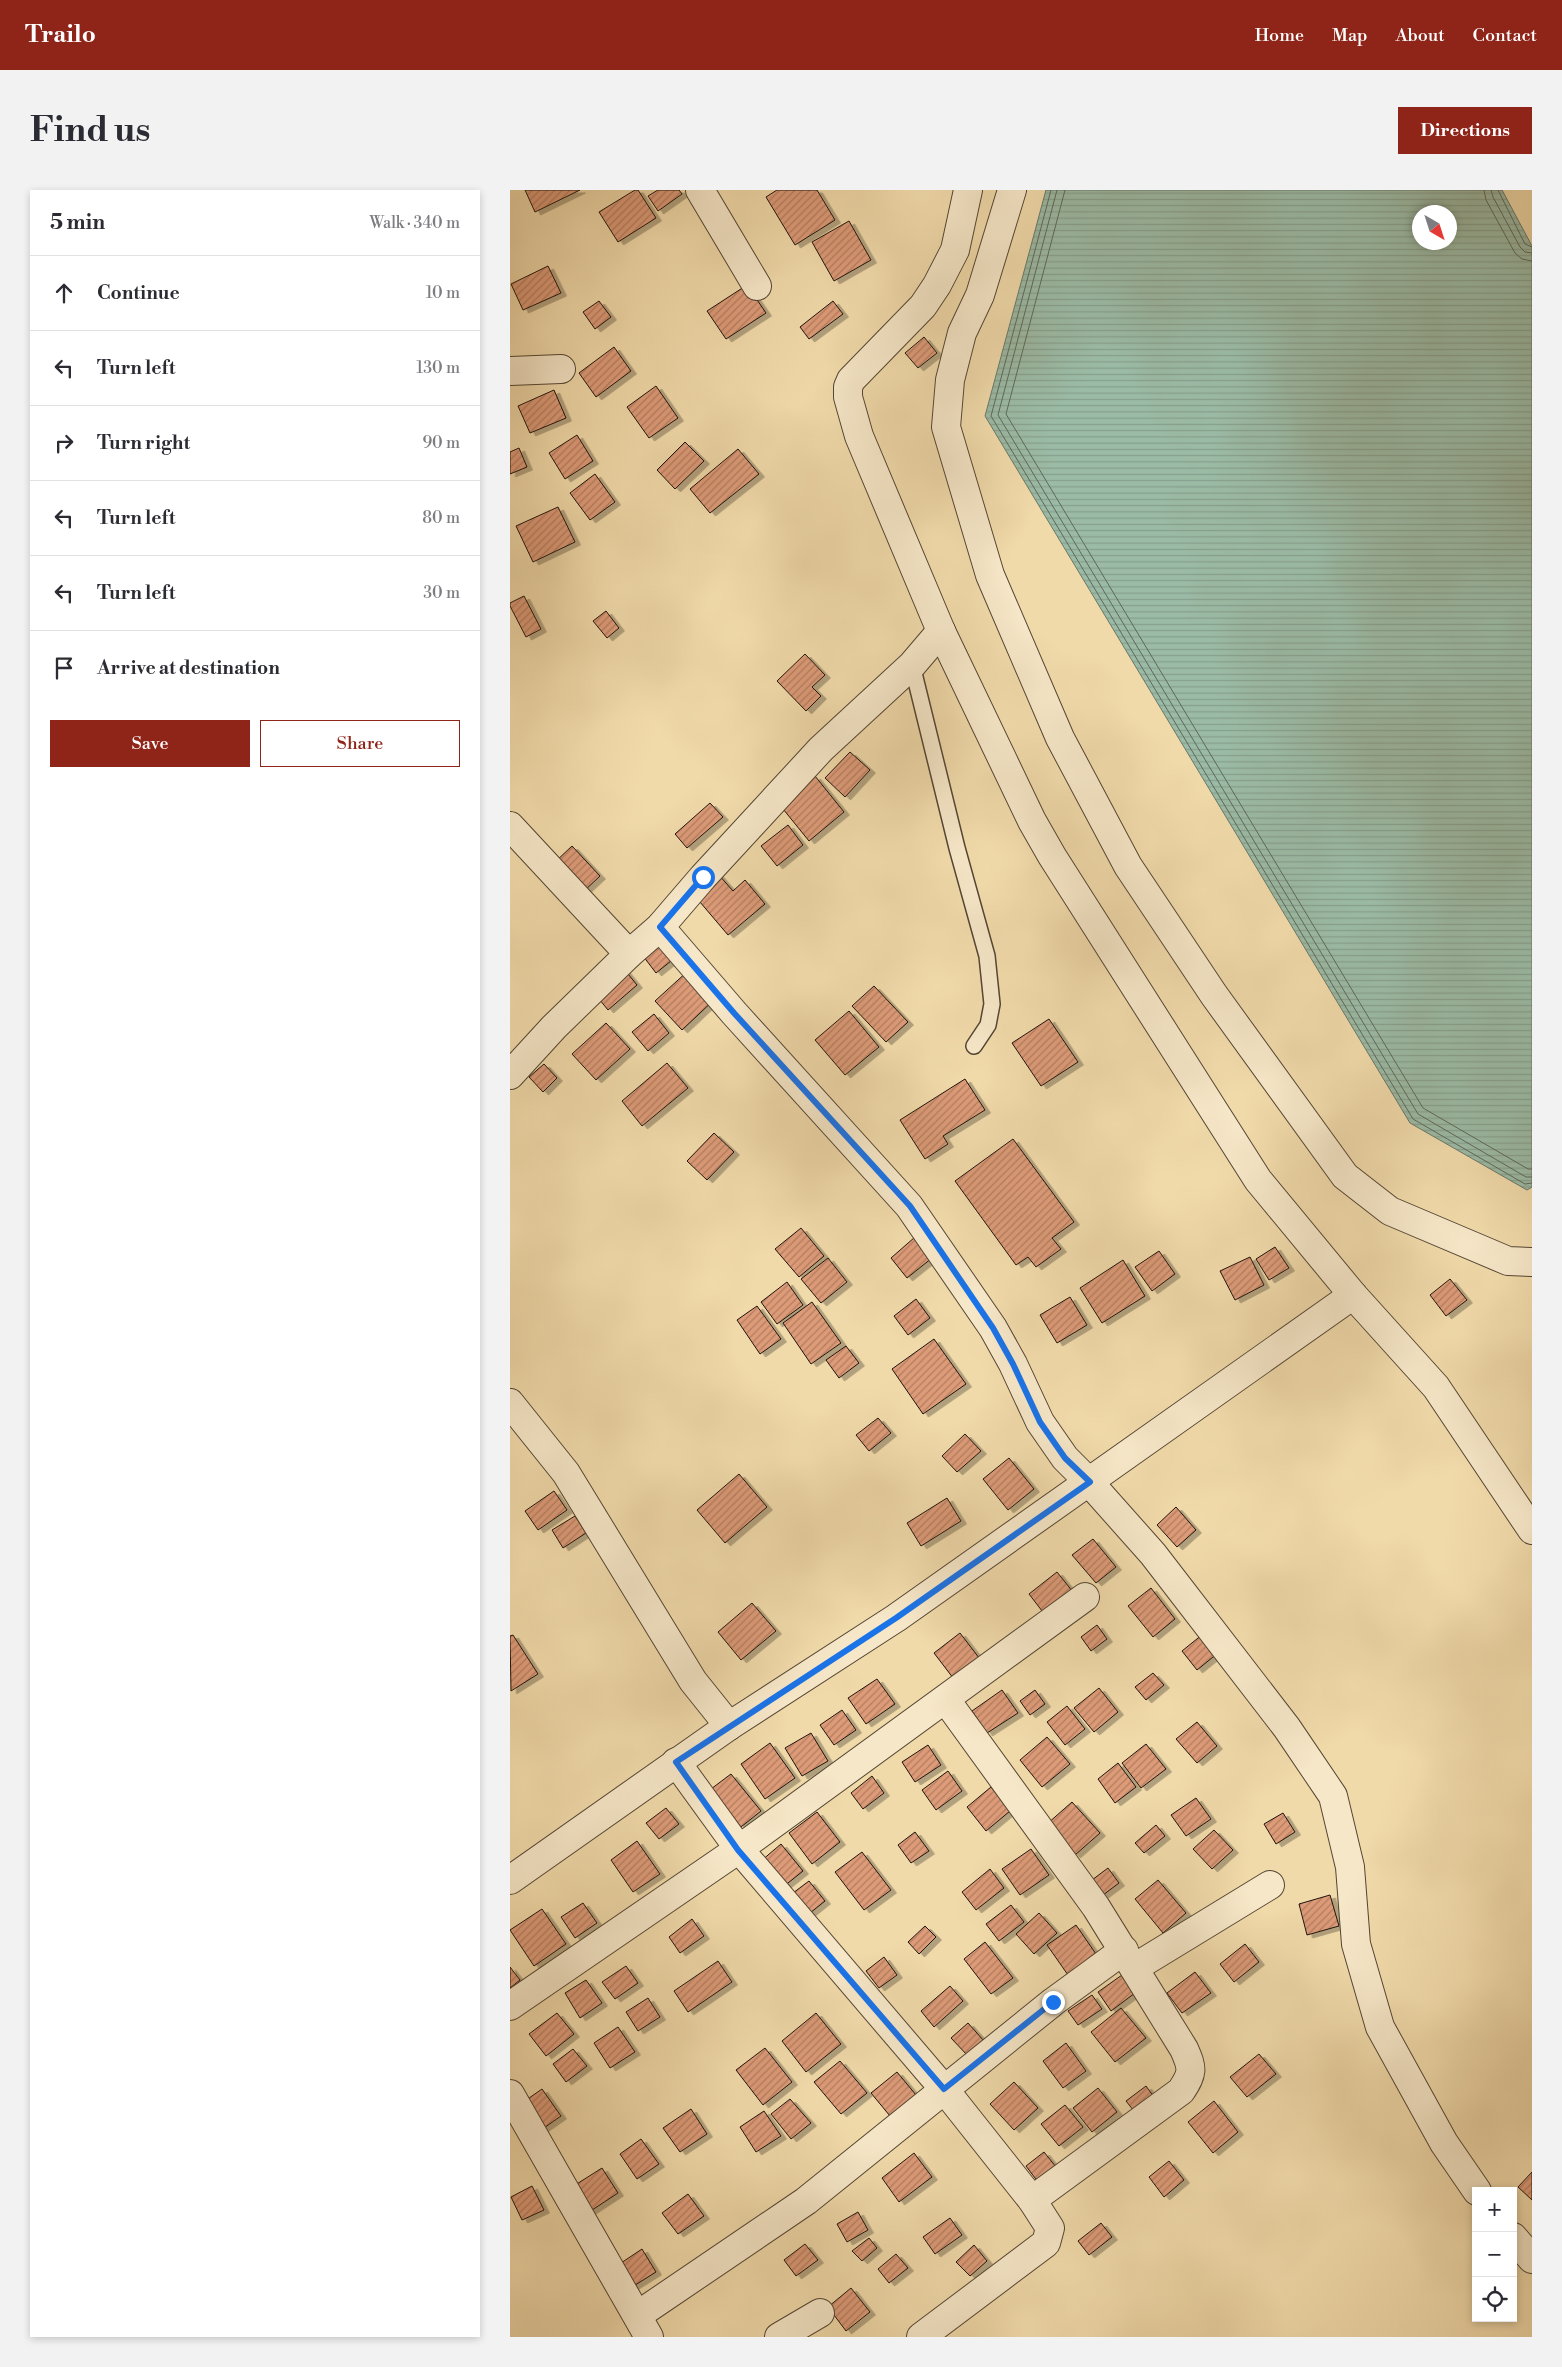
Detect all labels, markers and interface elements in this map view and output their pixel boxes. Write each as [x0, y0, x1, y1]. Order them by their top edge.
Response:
text: Trailo [25, 20, 96, 50]
text: Home [1255, 24, 1304, 47]
text: Map [1332, 24, 1368, 47]
text: About [1396, 24, 1445, 47]
text: Contact [1473, 24, 1537, 47]
button: Directions [1398, 107, 1532, 154]
text: Find us [30, 109, 150, 152]
north arrow [1412, 205, 1457, 250]
text: 5 min [50, 210, 105, 236]
text: Walk · 340 m [370, 213, 460, 233]
icon: ahead [50, 279, 78, 307]
text: Continue [97, 281, 180, 305]
text: 10 m [426, 283, 460, 303]
icon: left [50, 354, 78, 382]
text: Turn left [97, 356, 176, 380]
text: 130 m [416, 358, 460, 378]
icon: right [50, 429, 78, 457]
text: Turn right [97, 431, 190, 455]
text: 90 m [422, 433, 460, 453]
icon: left [50, 504, 78, 532]
text: Turn left [97, 506, 176, 530]
text: 80 m [422, 508, 460, 528]
icon: left [50, 579, 78, 607]
text: Turn left [97, 581, 176, 605]
text: 30 m [423, 583, 460, 603]
icon: arrive [50, 654, 78, 682]
text: Arrive at destination [97, 656, 280, 680]
button: Save [50, 720, 250, 767]
button: Share [260, 720, 460, 767]
route start [692, 866, 715, 889]
route end [1042, 1991, 1065, 2014]
map controls [1472, 2187, 1517, 2322]
button: + [1472, 2187, 1517, 2232]
button: − [1472, 2232, 1517, 2277]
button: locate [1472, 2277, 1517, 2322]

